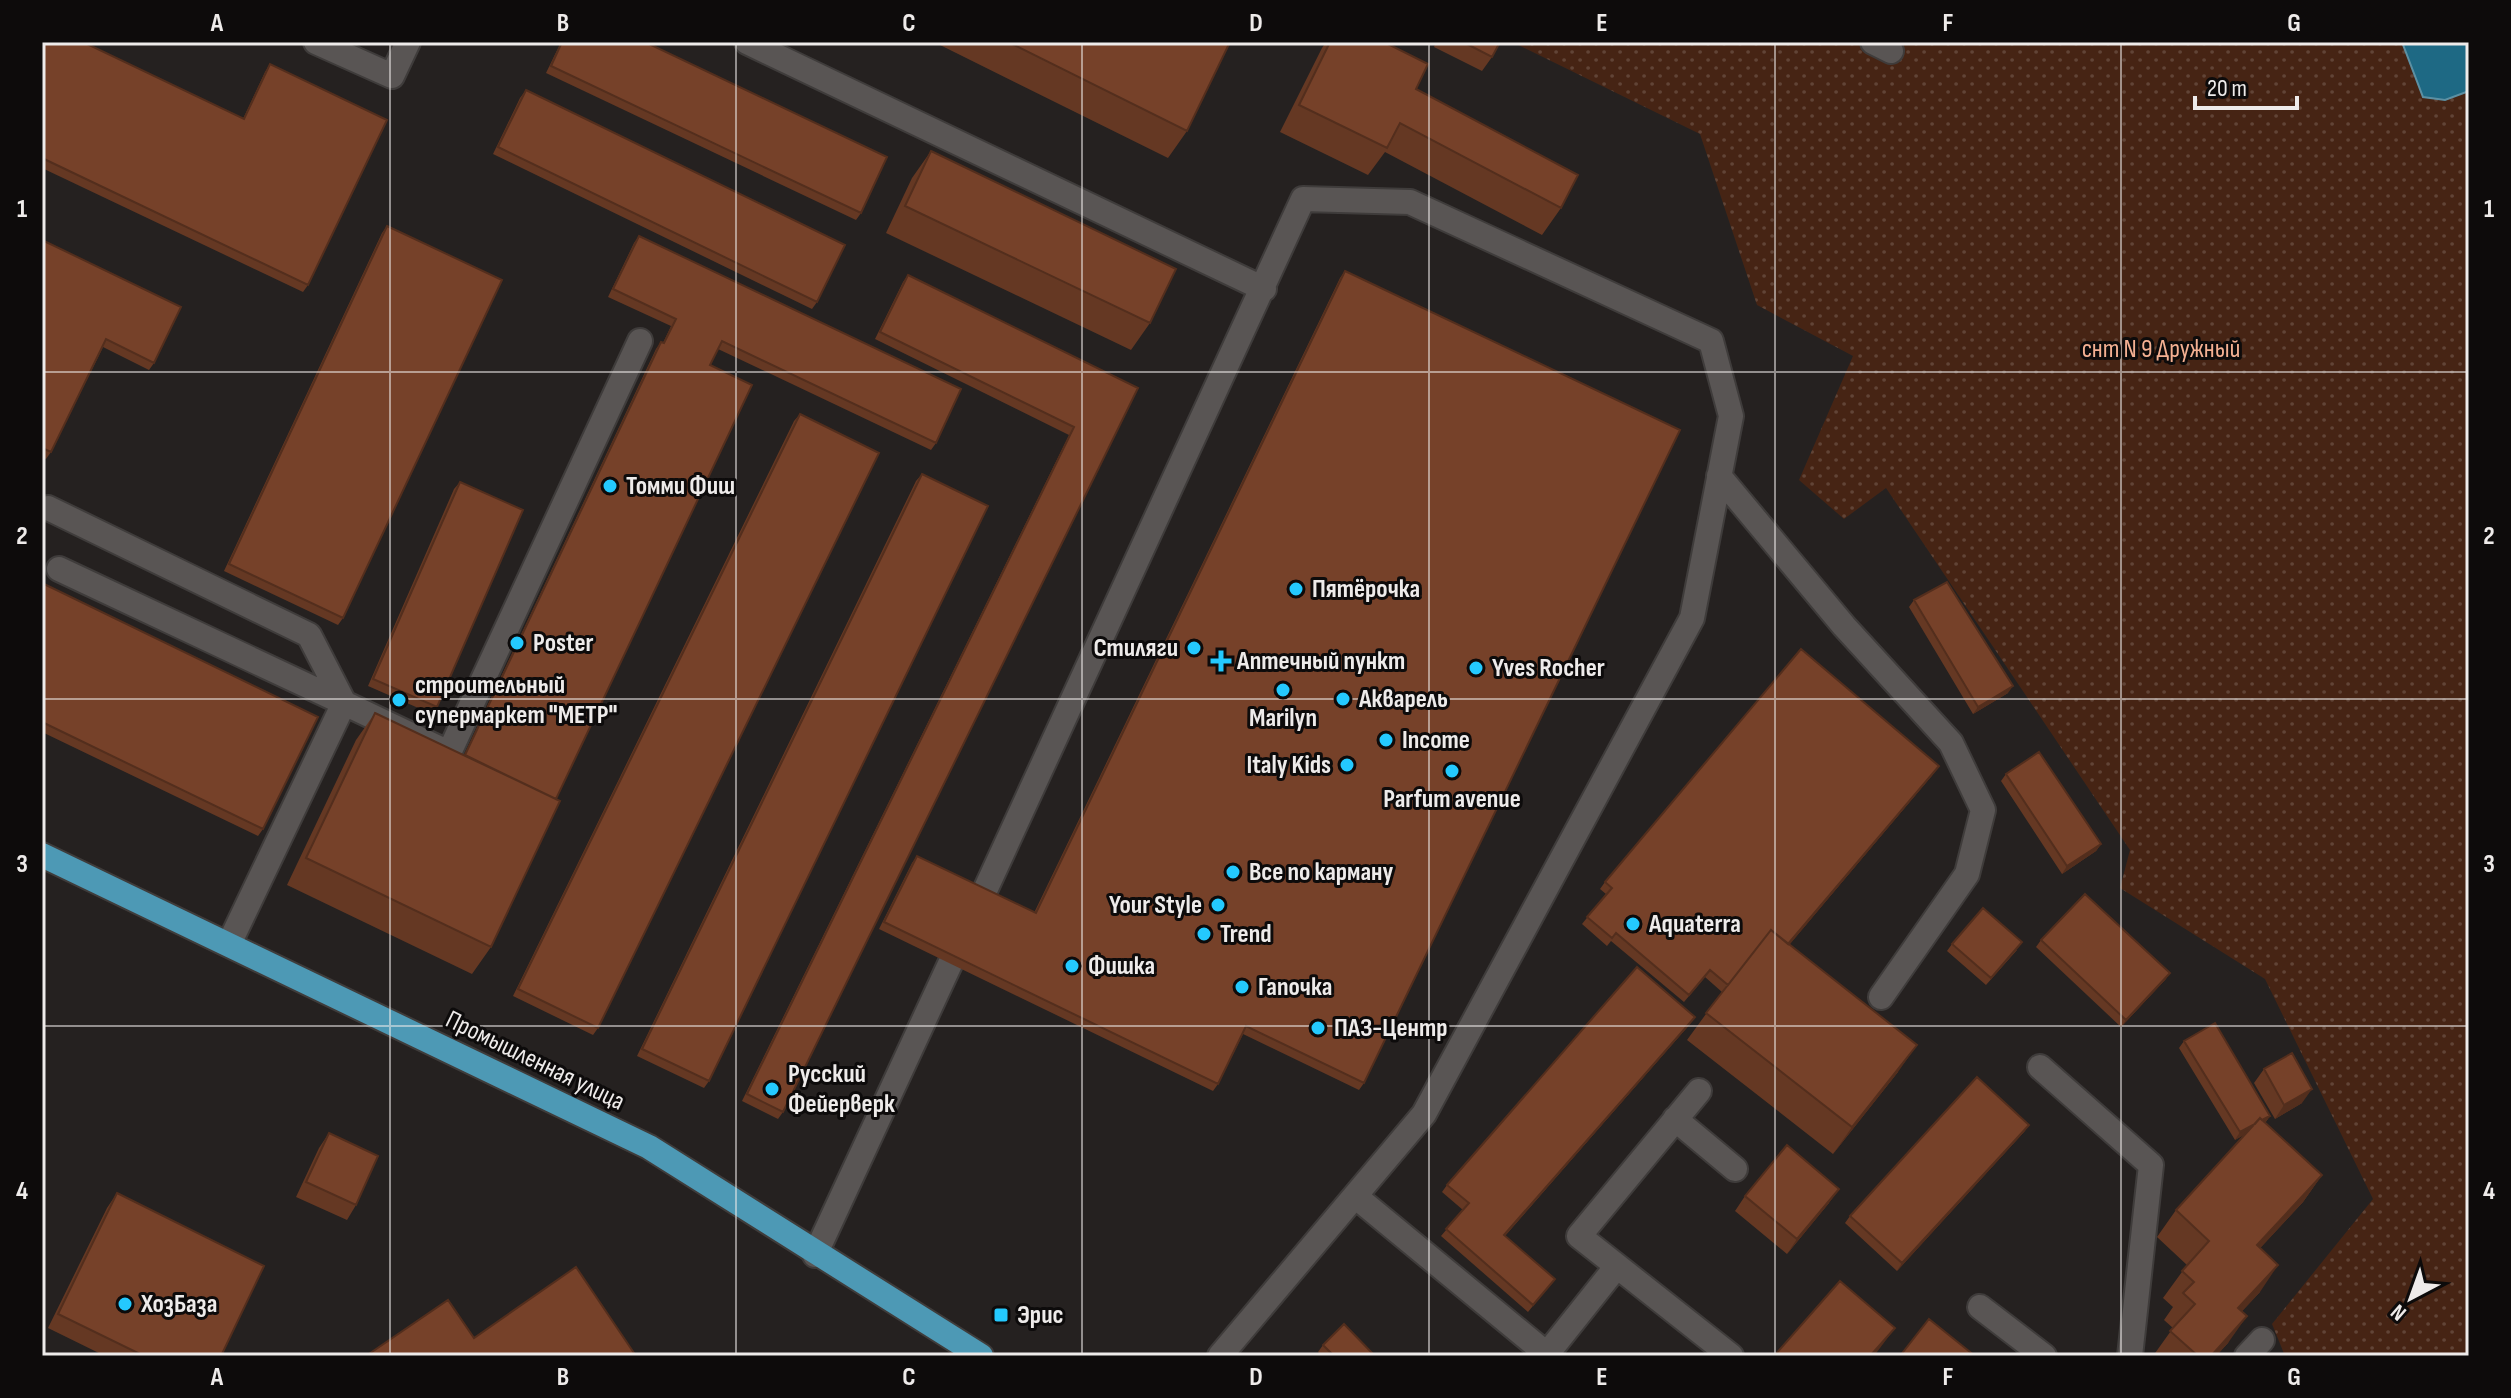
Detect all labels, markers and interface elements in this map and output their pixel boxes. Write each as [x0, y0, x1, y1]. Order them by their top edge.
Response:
text: A [210, 8, 224, 39]
text: B [557, 8, 569, 39]
text: C [902, 8, 916, 39]
text: D [1249, 8, 1263, 39]
text: E [1596, 8, 1608, 39]
text: F [1943, 8, 1954, 39]
text: G [2287, 8, 2301, 39]
scale bar [2195, 60, 2297, 110]
text: 20 m [2207, 74, 2247, 103]
text: 1 [17, 194, 27, 225]
text: 1 [2484, 194, 2494, 225]
park label: снт N 9 Дружный [2082, 334, 2240, 365]
place label: Томми Фиш [626, 471, 735, 502]
marker: Томми Фиш [601, 477, 619, 495]
text: 2 [16, 521, 28, 552]
text: 2 [2483, 521, 2495, 552]
place label: Пятёрочка [1312, 574, 1420, 605]
marker: Пятёрочка [1287, 580, 1305, 598]
place label: Poster [533, 628, 594, 659]
place label: Стиляги [1093, 633, 1178, 664]
marker: Poster [508, 634, 526, 652]
marker: Стиляги [1185, 639, 1203, 657]
place label: Аптечный пункт [1236, 646, 1405, 677]
marker: Аптечный пункт [1212, 652, 1230, 670]
place label: Yves Rocher [1492, 653, 1605, 684]
marker: Yves Rocher [1467, 659, 1485, 677]
place label: строительный супермаркет "МЕТР" [415, 670, 617, 731]
marker: Marilyn [1274, 681, 1292, 699]
place label: Акварель [1358, 684, 1448, 715]
marker: Акварель [1334, 690, 1352, 708]
marker: строительный супермаркет "МЕТР" [390, 691, 408, 709]
place label: Marilyn [1249, 703, 1317, 734]
place label: Income [1402, 725, 1470, 756]
marker: Income [1377, 731, 1395, 749]
place label: Italy Kids [1246, 750, 1331, 781]
marker: Italy Kids [1338, 756, 1356, 774]
marker: Parfum avenue [1443, 762, 1461, 780]
place label: Parfum avenue [1383, 784, 1521, 815]
text: 3 [16, 849, 28, 880]
text: 3 [2483, 849, 2495, 880]
place label: Все по карману [1249, 857, 1393, 888]
marker: Все по карману [1224, 863, 1242, 881]
place label: Your Style [1109, 890, 1202, 921]
marker: Your Style [1209, 896, 1227, 914]
place label: Aquaterra [1648, 909, 1741, 940]
marker: Aquaterra [1624, 915, 1642, 933]
place label: Trend [1220, 919, 1272, 950]
marker: Trend [1195, 925, 1213, 943]
place label: Фишка [1088, 951, 1155, 982]
marker: Фишка [1063, 957, 1081, 975]
place label: Гапочка [1258, 972, 1332, 1003]
marker: Гапочка [1233, 978, 1251, 996]
street label: Промышленная улица [441, 1004, 629, 1118]
place label: ПАЗ-Центр [1334, 1013, 1447, 1044]
marker: ПАЗ-Центр [1309, 1019, 1327, 1037]
place label: Русский Фейерверк [788, 1059, 895, 1120]
marker: Русский Фейерверк [763, 1080, 781, 1098]
text: 4 [16, 1176, 28, 1207]
text: 4 [2483, 1176, 2495, 1207]
north arrow [2371, 1258, 2451, 1338]
place label: ХозБаза [140, 1289, 217, 1320]
marker: ХозБаза [116, 1295, 134, 1313]
text: N [2386, 1298, 2412, 1326]
place label: Эрис [1017, 1300, 1063, 1331]
marker: Эрис [992, 1306, 1010, 1324]
text: A [210, 1362, 224, 1393]
text: B [557, 1362, 569, 1393]
text: C [902, 1362, 916, 1393]
text: D [1249, 1362, 1263, 1393]
text: E [1596, 1362, 1608, 1393]
text: F [1943, 1362, 1954, 1393]
text: G [2287, 1362, 2301, 1393]

